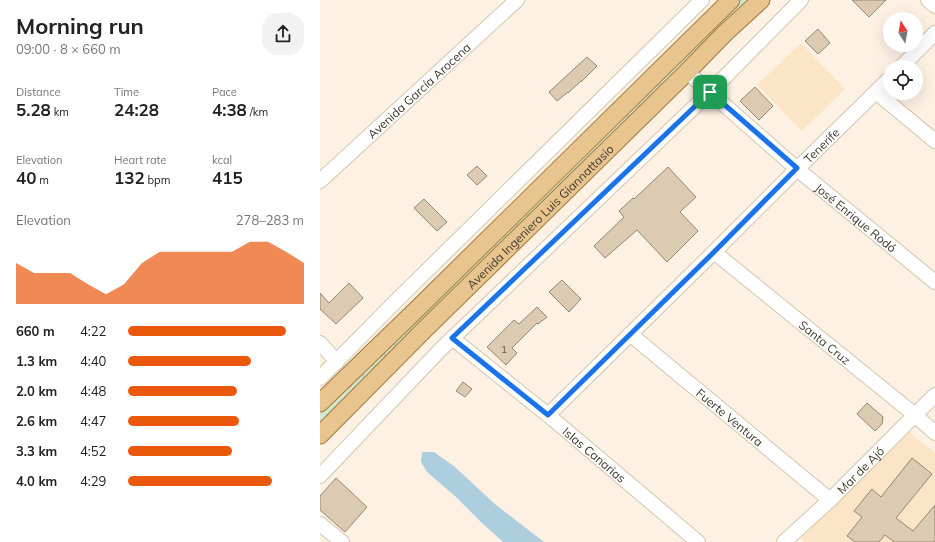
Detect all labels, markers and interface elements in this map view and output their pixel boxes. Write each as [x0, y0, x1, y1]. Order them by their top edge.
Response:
text: Morning run [16, 12, 144, 40]
north arrow [883, 12, 923, 52]
map controls [883, 12, 923, 100]
button: share [262, 13, 304, 55]
street label: Avenida García Arocena [364, 39, 473, 141]
text: 09:00 · 8 × 660 m [16, 41, 121, 57]
button: locate [883, 60, 923, 100]
pin [693, 75, 727, 109]
icon: arrive [699, 81, 721, 103]
text: Distance [16, 85, 60, 99]
text: Time [114, 85, 139, 99]
text: Pace [212, 85, 237, 99]
text: 5.28 [16, 99, 51, 120]
text: 24:28 [114, 99, 159, 120]
text: 4:38 [212, 99, 247, 120]
text: km [51, 105, 69, 119]
text: /km [247, 105, 268, 119]
street label: Tenerife [800, 124, 842, 166]
street label: Avenida Ingeniero Luis Giannattasio [463, 141, 617, 292]
text: Elevation [16, 153, 63, 167]
text: Heart rate [114, 153, 166, 167]
text: kcal [212, 153, 232, 167]
text: 40 [16, 167, 36, 188]
text: 132 [114, 167, 145, 188]
text: 415 [212, 167, 243, 188]
text: m [36, 173, 49, 187]
text: bpm [145, 173, 170, 187]
street label: José Enrique Rodó [812, 180, 900, 255]
text: Elevation [16, 212, 71, 228]
text: 278–283 m [236, 212, 304, 228]
street label: Santa Cruz [796, 317, 854, 367]
text: 660 m [16, 323, 55, 339]
text: 4:22 [80, 323, 106, 339]
house number: 1 [501, 343, 507, 356]
text: 1.3 km [16, 353, 57, 369]
text: 4:40 [80, 353, 106, 369]
text: 2.0 km [16, 383, 57, 399]
text: 4:48 [80, 383, 106, 399]
street label: Fuerte Ventura [694, 385, 767, 449]
text: 2.6 km [16, 413, 57, 429]
text: 4:47 [80, 413, 106, 429]
street label: Islas Canarias [560, 423, 629, 485]
text: 3.3 km [16, 443, 57, 459]
text: 4:52 [80, 443, 106, 459]
street label: Mar de Ajó [834, 443, 887, 496]
text: 4.0 km [16, 473, 57, 489]
text: 4:29 [80, 473, 106, 489]

